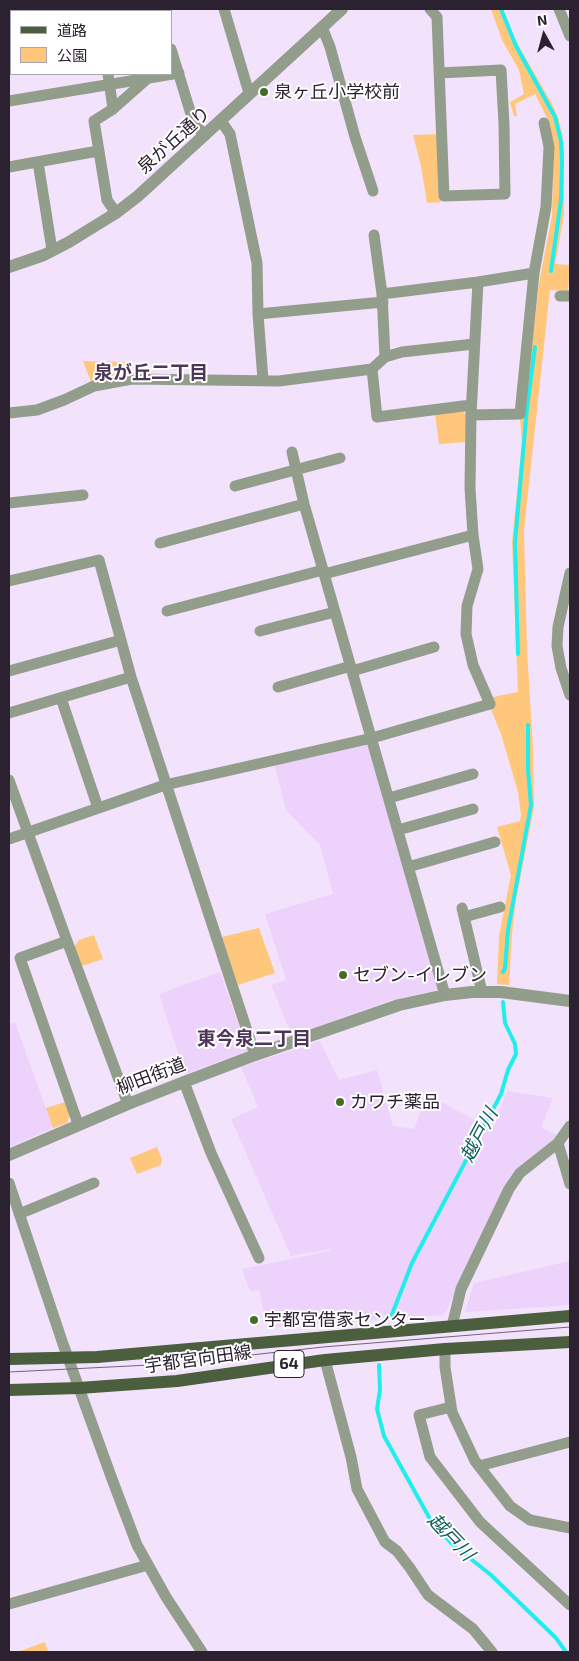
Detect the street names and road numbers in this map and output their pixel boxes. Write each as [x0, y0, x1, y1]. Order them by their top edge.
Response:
street label: 泉が丘通り [133, 102, 215, 178]
street label: 柳田街道 [114, 1053, 188, 1099]
street label: 宇都宮向田線 [143, 1341, 253, 1377]
road number: 64 [274, 1350, 304, 1378]

